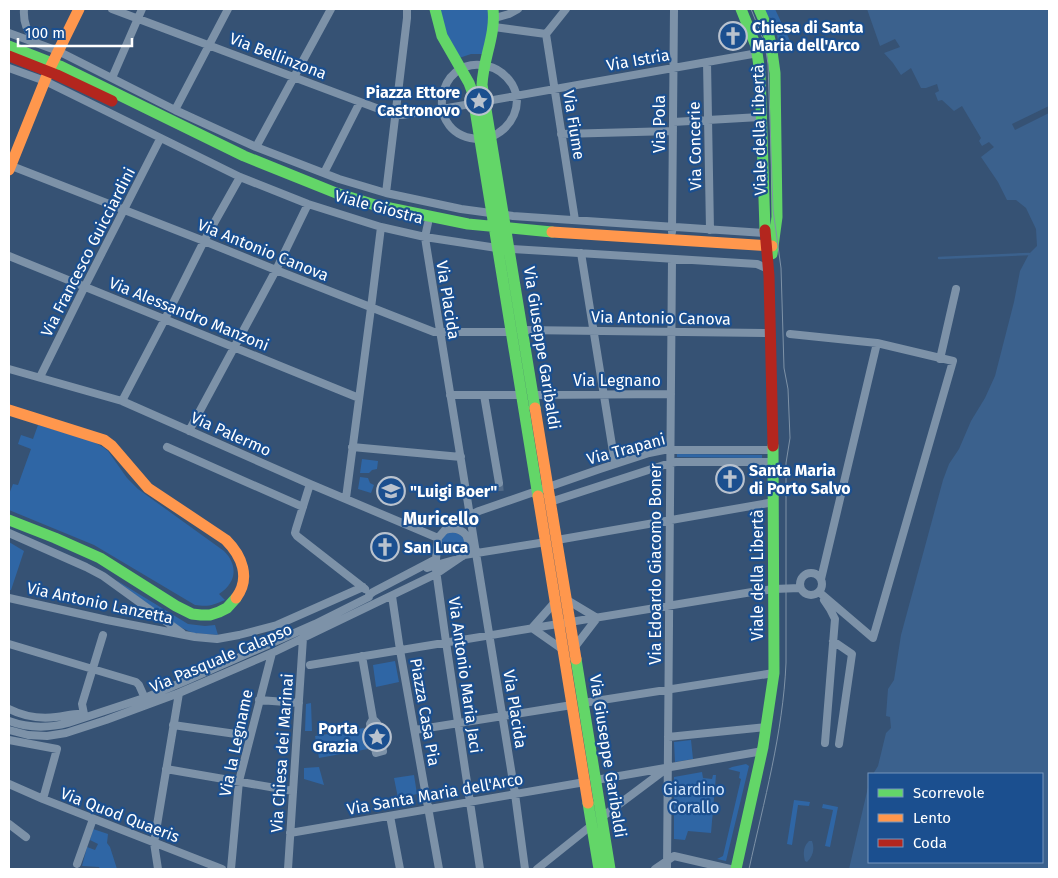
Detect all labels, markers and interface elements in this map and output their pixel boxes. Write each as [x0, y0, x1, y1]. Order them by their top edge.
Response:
scale bar [18, 15, 131, 47]
place label: Chiesa di Santa Maria dell'Arco [752, 18, 864, 55]
church icon: Chiesa di Santa Maria dell'Arco [718, 21, 748, 51]
text: 100 m [25, 24, 65, 42]
street label: Via Bellinzona [227, 29, 329, 83]
street label: Via Istria [605, 45, 671, 75]
street label: Viale della Libertà [748, 64, 770, 196]
place label: Piazza Ettore Castronovo [366, 83, 460, 120]
place icon: Piazza Ettore Castronovo [464, 86, 494, 116]
street label: Via Fiume [559, 89, 589, 161]
street label: Via Pola [650, 95, 669, 153]
street label: Via Concerie [685, 101, 705, 191]
street label: Via Francesco Guicciardini [37, 164, 139, 340]
street label: Viale Giostra [333, 186, 425, 228]
street label: Via Antonio Canova [195, 215, 331, 285]
street label: Via Placida [432, 259, 464, 341]
street label: Via Giuseppe Garibaldi [520, 265, 564, 431]
street label: Via Alessandro Manzoni [106, 273, 272, 355]
street label: Via Antonio Canova [591, 307, 731, 329]
street label: Via Legnano [573, 371, 661, 390]
street label: Via Palermo [188, 408, 274, 460]
street label: Via Trapani [585, 429, 667, 469]
place label: Santa Maria di Porto Salvo [749, 461, 851, 498]
street label: Via Edoardo Giacomo Boner [646, 462, 665, 665]
church icon: Santa Maria di Porto Salvo [715, 464, 745, 494]
school or university icon: "Luigi Boer" [376, 476, 406, 506]
place label: "Luigi Boer" [410, 482, 497, 501]
district label: Muricello [403, 508, 479, 530]
street label: Viale della Libertà [748, 509, 767, 641]
church icon: San Luca [370, 532, 400, 562]
place label: San Luca [404, 538, 469, 557]
street label: Via Antonio Lanzetta [25, 578, 175, 628]
street label: Via Antonio Maria Jaci [445, 596, 485, 754]
street label: Via Pasquale Calapso [147, 619, 295, 697]
street label: Piazza Casa Pia [406, 657, 444, 767]
street label: Via Placida [499, 668, 531, 750]
street label: Via Chiesa dei Marinai [267, 673, 297, 833]
street label: Via Giuseppe Garibaldi [586, 673, 630, 839]
street label: Via la Legname [215, 688, 257, 798]
place label: Porta Grazia [312, 719, 358, 756]
place icon: Porta Grazia [362, 722, 392, 752]
street label: Via Santa Maria dell'Arco [345, 769, 525, 819]
legend [868, 773, 1043, 863]
park label: Giardino Corallo [663, 780, 725, 817]
street label: Via Quod Quaeris [58, 784, 182, 846]
text: Scorrevole [913, 784, 985, 802]
text: Lento [913, 809, 951, 827]
text: Coda [913, 834, 947, 852]

